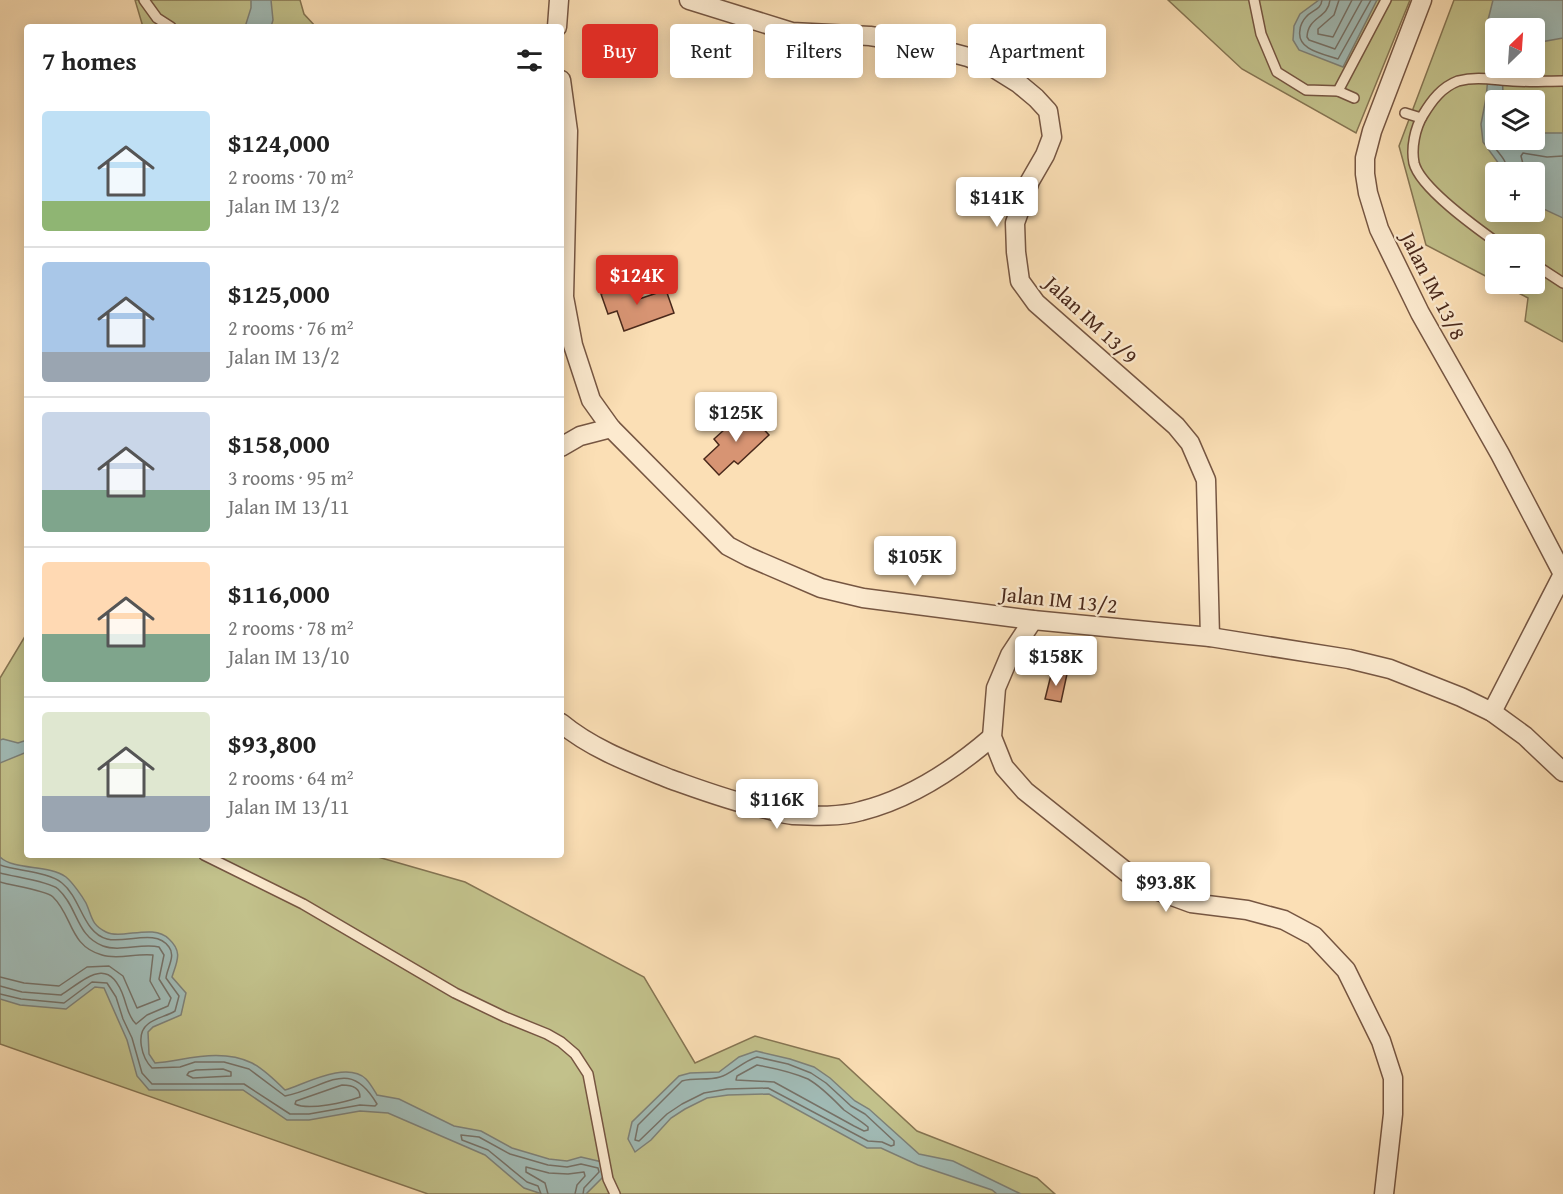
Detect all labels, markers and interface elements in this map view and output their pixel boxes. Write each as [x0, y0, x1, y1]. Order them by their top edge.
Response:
north arrow [1485, 18, 1545, 78]
map controls [1485, 18, 1545, 294]
chip: Buy [582, 24, 658, 78]
chip: Rent [670, 24, 753, 78]
chip: Filters [765, 24, 863, 78]
chip: New [875, 24, 956, 78]
chip: Apartment [968, 24, 1106, 78]
text: 7 homes [42, 41, 137, 80]
icon: filters [513, 44, 546, 77]
button: layers [1485, 90, 1545, 150]
text: $124,000 [228, 123, 330, 162]
icon: home [90, 135, 162, 207]
text: 2 rooms · 70 m² [228, 162, 354, 191]
button: + [1485, 162, 1545, 222]
pin: $141K [955, 177, 1039, 228]
text: $141K [970, 182, 1024, 211]
text: Jalan IM 13/2 [228, 191, 340, 220]
street label: Jalan IM 13/8 [1392, 224, 1474, 345]
button: − [1485, 234, 1545, 294]
pin: $124K [595, 255, 679, 306]
text: $124K [610, 260, 664, 289]
street label: Jalan IM 13/9 [1036, 266, 1145, 371]
text: $125,000 [228, 274, 330, 313]
icon: home [90, 286, 162, 358]
text: 2 rooms · 76 m² [228, 313, 354, 342]
text: Jalan IM 13/2 [228, 342, 340, 371]
pin: $125K [694, 392, 778, 443]
text: $125K [709, 397, 763, 426]
text: $158,000 [228, 424, 330, 463]
icon: home [90, 436, 162, 508]
text: 3 rooms · 95 m² [228, 463, 354, 492]
text: Jalan IM 13/11 [228, 492, 349, 521]
pin: $105K [873, 536, 957, 587]
text: $105K [888, 541, 942, 570]
text: $116,000 [228, 574, 330, 613]
street label: Jalan IM 13/2 [996, 578, 1119, 621]
icon: home [90, 586, 162, 658]
text: 2 rooms · 78 m² [228, 613, 354, 642]
pin: $158K [1014, 636, 1098, 687]
text: $158K [1029, 641, 1083, 670]
text: Jalan IM 13/10 [228, 642, 349, 671]
text: $93,800 [228, 724, 316, 763]
icon: home [90, 736, 162, 808]
text: 2 rooms · 64 m² [228, 763, 354, 792]
pin: $116K [735, 779, 819, 830]
text: $116K [750, 784, 804, 813]
text: Jalan IM 13/11 [228, 792, 349, 821]
pin: $93.8K [1117, 862, 1215, 913]
text: $93.8K [1136, 867, 1196, 896]

